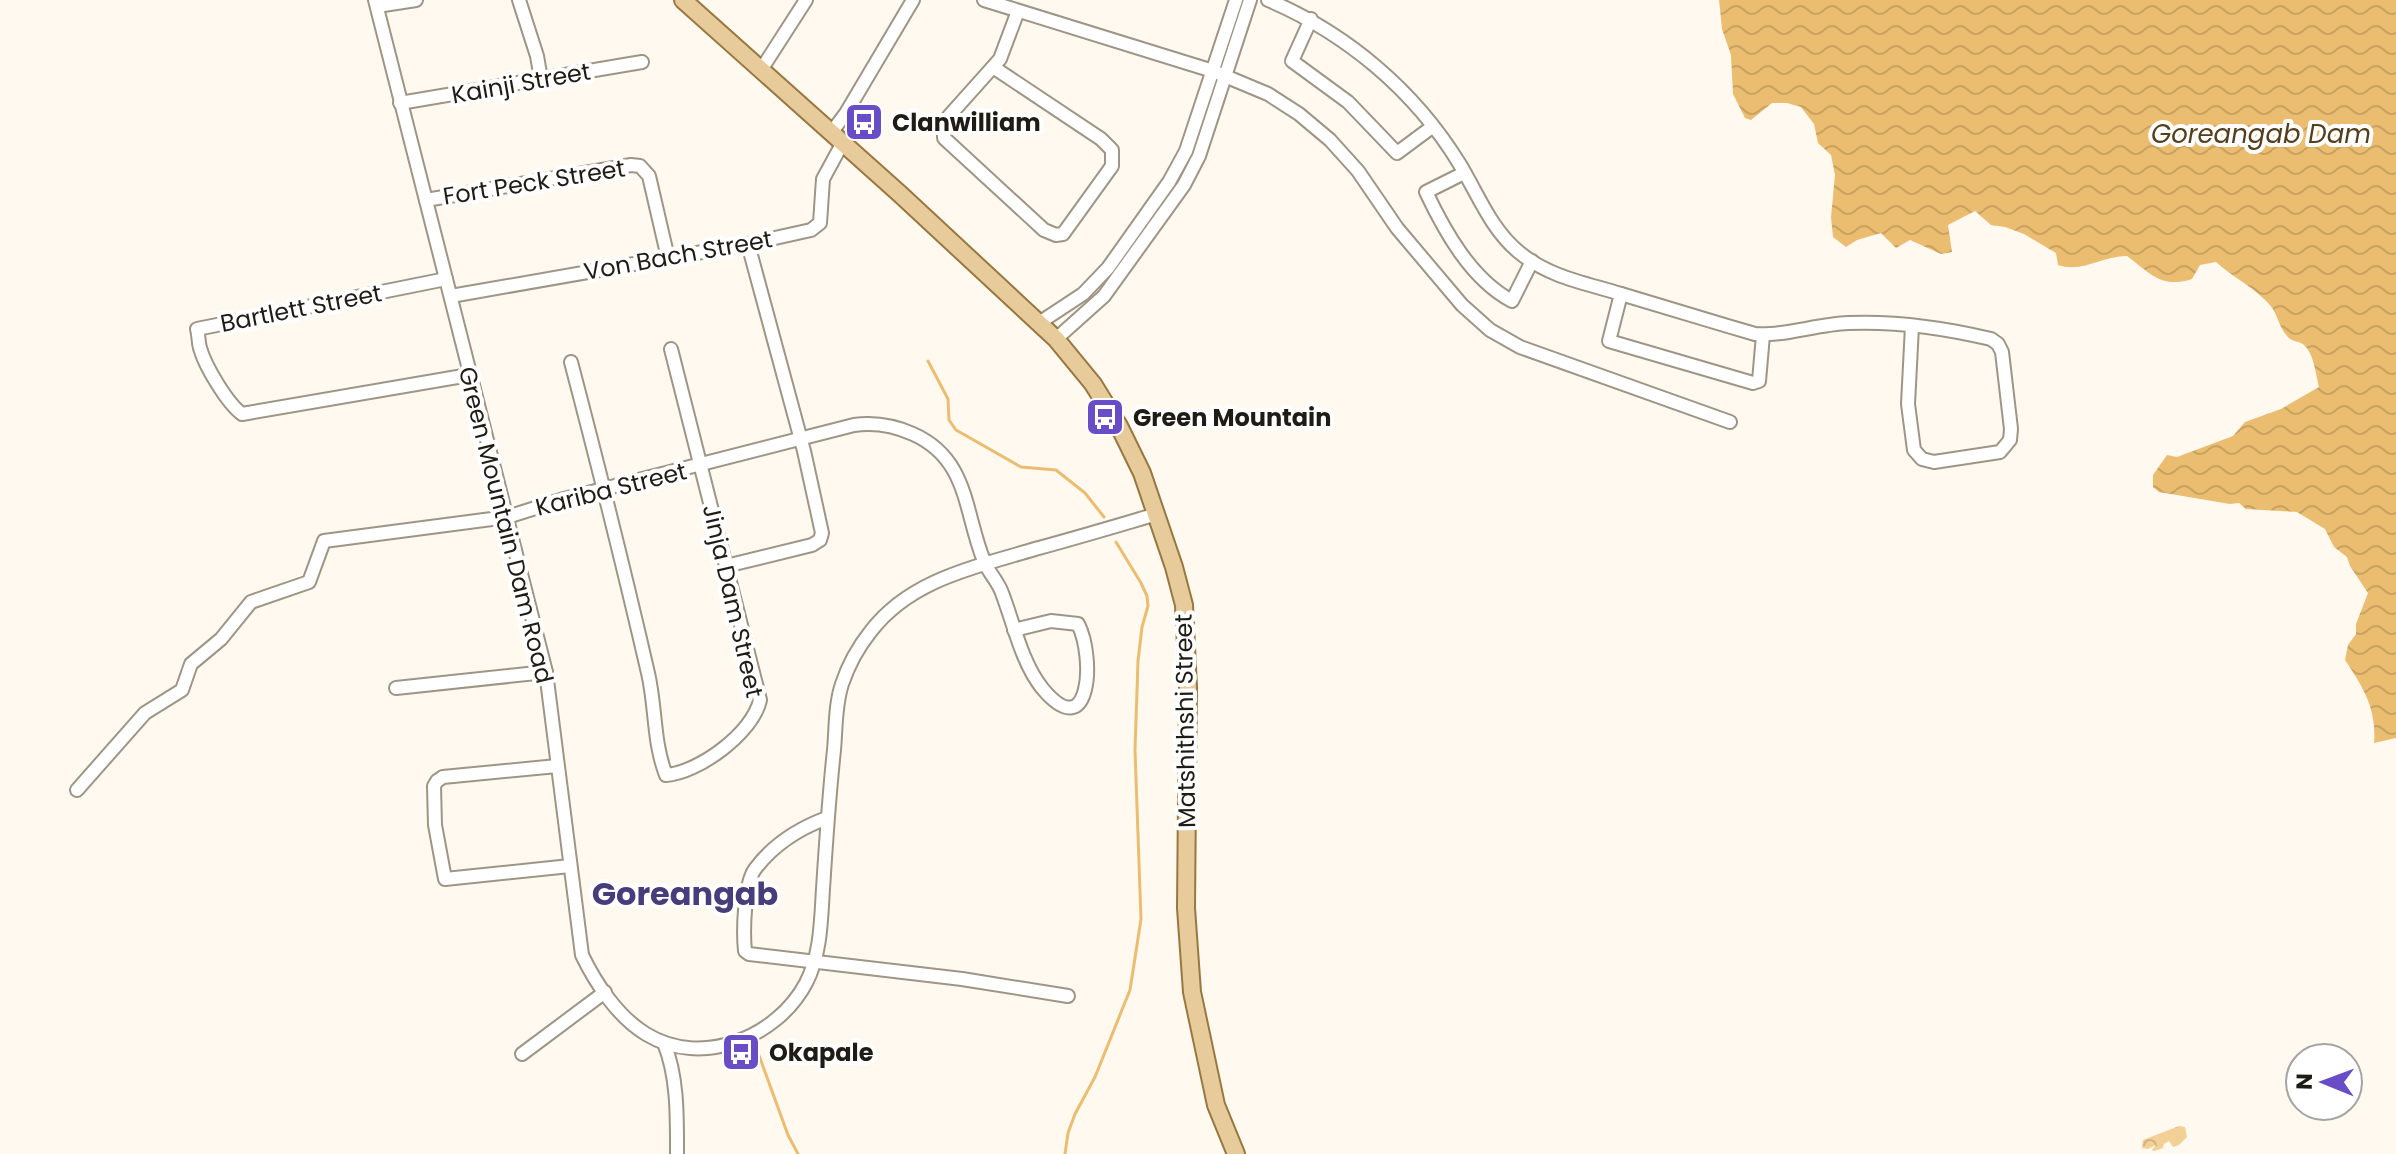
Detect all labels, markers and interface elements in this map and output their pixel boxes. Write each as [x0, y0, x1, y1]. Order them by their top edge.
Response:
street label: Kainji Street [449, 55, 593, 111]
bus stop icon: Clanwilliam [843, 101, 885, 143]
place label: Clanwilliam [892, 106, 1041, 139]
water label: Goreangab Dam [2151, 116, 2371, 152]
street label: Fort Peck Street [441, 151, 627, 213]
street label: Von Bach Street [581, 222, 775, 288]
street label: Bartlett Street [218, 276, 384, 340]
street label: Green Mountain Dam Road [451, 363, 561, 687]
bus stop icon: Green Mountain [1084, 396, 1126, 438]
place label: Green Mountain [1133, 401, 1331, 434]
street label: Kariba Street [532, 454, 690, 524]
street label: Jinja Dam Street [695, 501, 771, 701]
street label: Matshithshi Street [1167, 614, 1203, 828]
district label: Goreangab [592, 871, 778, 916]
bus stop icon: Okapale [720, 1031, 762, 1073]
place label: Okapale [769, 1036, 874, 1069]
north arrow [2284, 1042, 2364, 1122]
text: N [2289, 1073, 2320, 1090]

